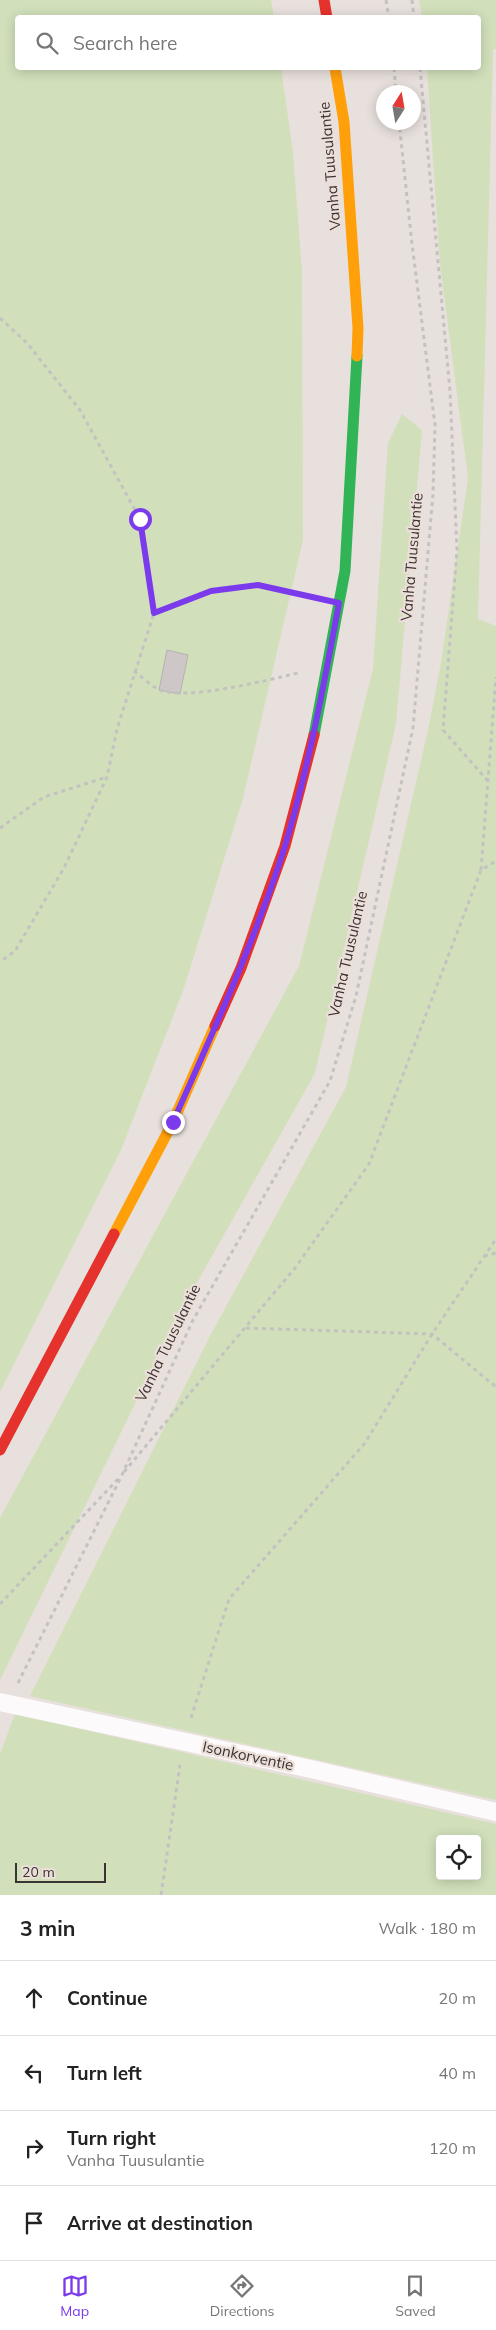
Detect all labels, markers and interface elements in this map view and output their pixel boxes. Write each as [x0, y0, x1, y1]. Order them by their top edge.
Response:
search box [15, 15, 481, 70]
icon: search [33, 29, 61, 57]
text: Search here [73, 31, 177, 55]
north arrow [376, 85, 421, 130]
street label: Vanha Tuusulantie [314, 101, 345, 231]
street label: Vanha Tuusulantie [396, 492, 427, 622]
route start [129, 508, 152, 531]
street label: Vanha Tuusulantie [324, 889, 371, 1019]
route end [162, 1111, 185, 1134]
street label: Vanha Tuusulantie [131, 1281, 204, 1405]
street label: Isonkorventie [201, 1737, 295, 1774]
map controls [436, 1835, 481, 1880]
button: locate [436, 1835, 481, 1880]
scale bar [15, 1860, 106, 1883]
text: 20 m [22, 1863, 55, 1881]
text: 3 min [20, 1915, 75, 1941]
text: Walk · 180 m [378, 1918, 476, 1938]
icon: ahead [20, 1984, 48, 2012]
text: Continue [67, 1986, 147, 2010]
text: 20 m [439, 1988, 476, 2008]
icon: left [20, 2059, 48, 2087]
text: Turn left [67, 2061, 142, 2085]
text: 40 m [439, 2063, 476, 2083]
text: Turn right [67, 2126, 156, 2150]
icon: right [20, 2134, 48, 2162]
text: 120 m [429, 2138, 476, 2158]
text: Vanha Tuusulantie [67, 2150, 204, 2170]
icon: arrive [20, 2209, 48, 2237]
text: Arrive at destination [67, 2211, 253, 2235]
tab: Map [60, 2272, 89, 2320]
tab: Directions [210, 2272, 275, 2320]
tab: Saved [395, 2272, 436, 2320]

